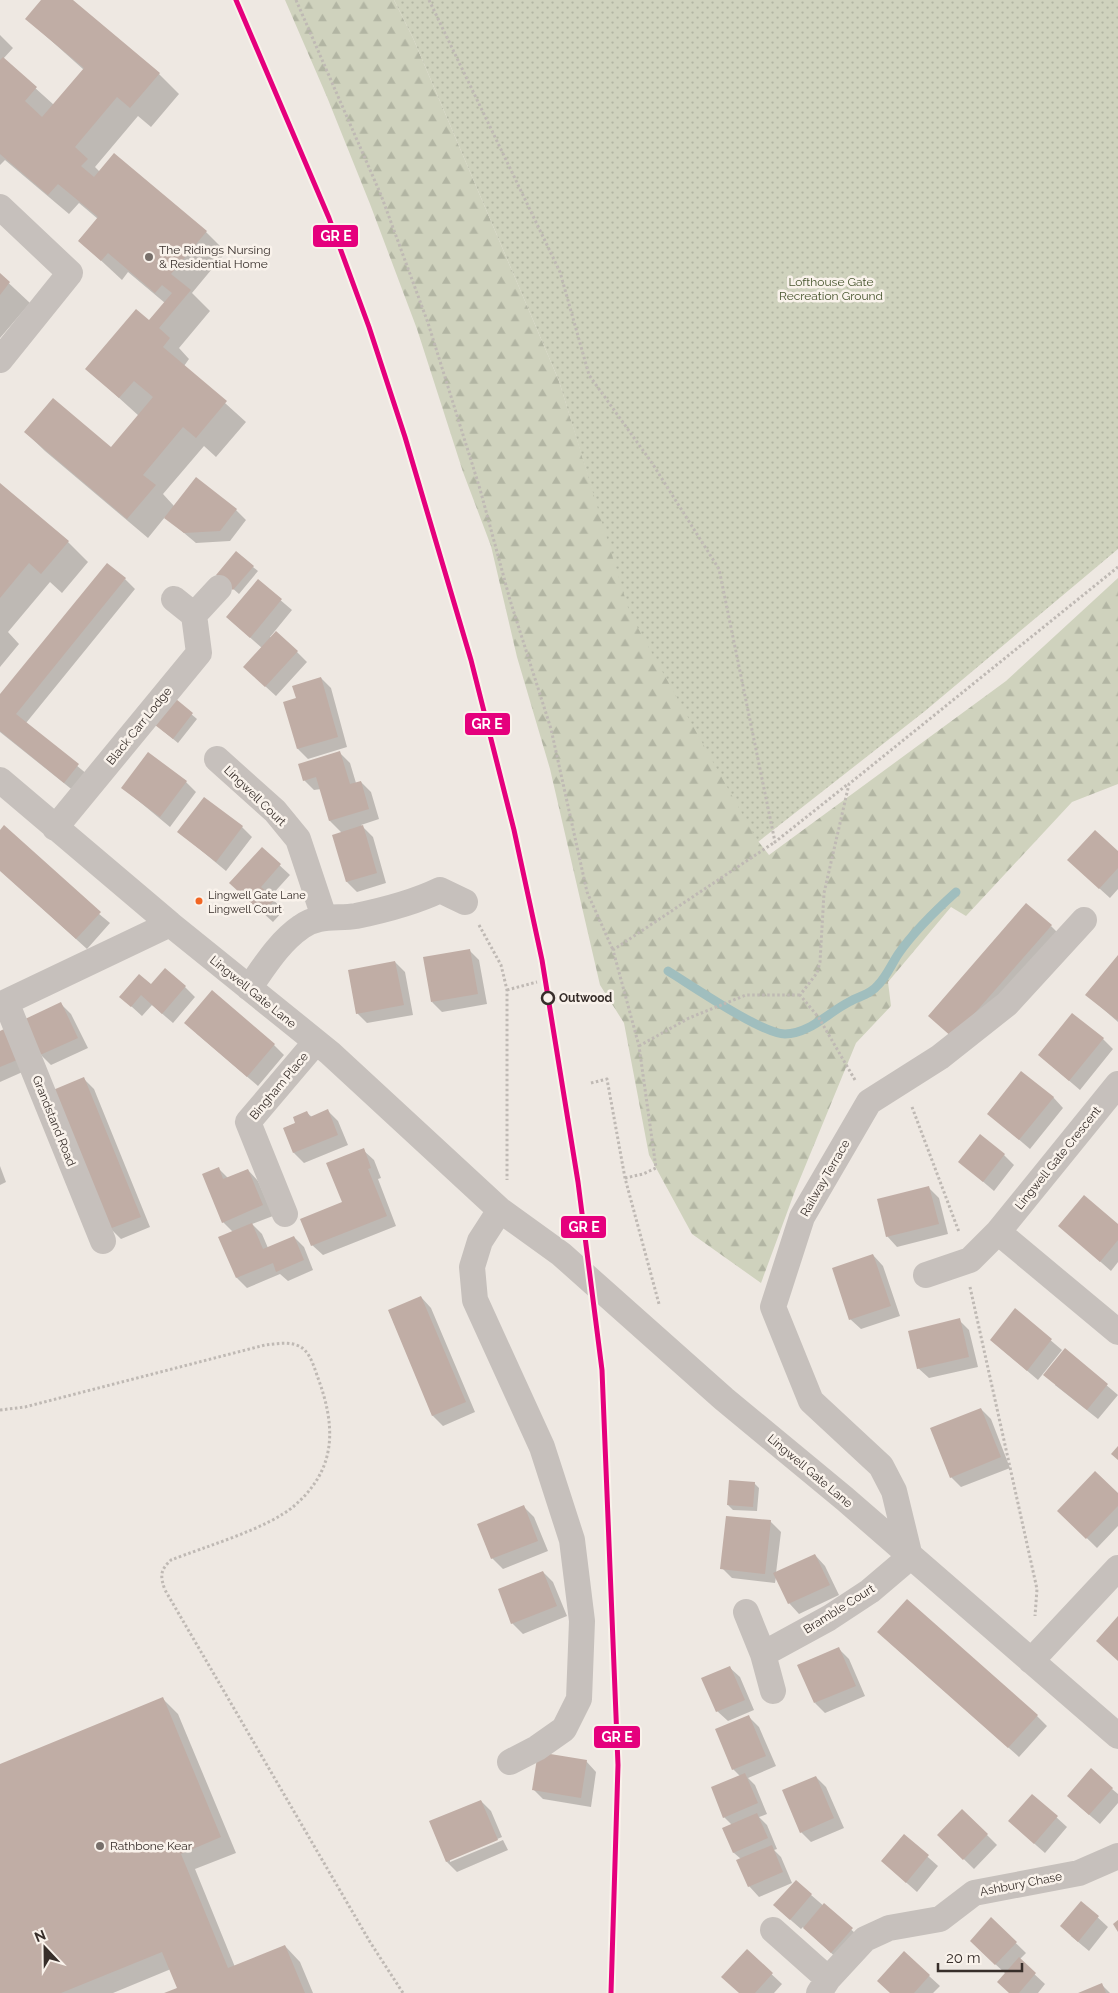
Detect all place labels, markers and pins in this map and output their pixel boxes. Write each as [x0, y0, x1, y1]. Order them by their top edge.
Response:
place label: The Ridings Nursing & Residential Home [159, 243, 271, 271]
marker: The Ridings Nursing & Residential Home [143, 251, 155, 263]
place label: Lingwell Gate Lane Lingwell Court [208, 889, 306, 916]
marker: Lingwell Gate Lane Lingwell Court [194, 896, 204, 906]
marker: Outwood [541, 991, 555, 1005]
place label: Outwood [559, 991, 612, 1005]
place label: Rathbone Kear [110, 1839, 193, 1853]
marker: Rathbone Kear [94, 1840, 106, 1852]

